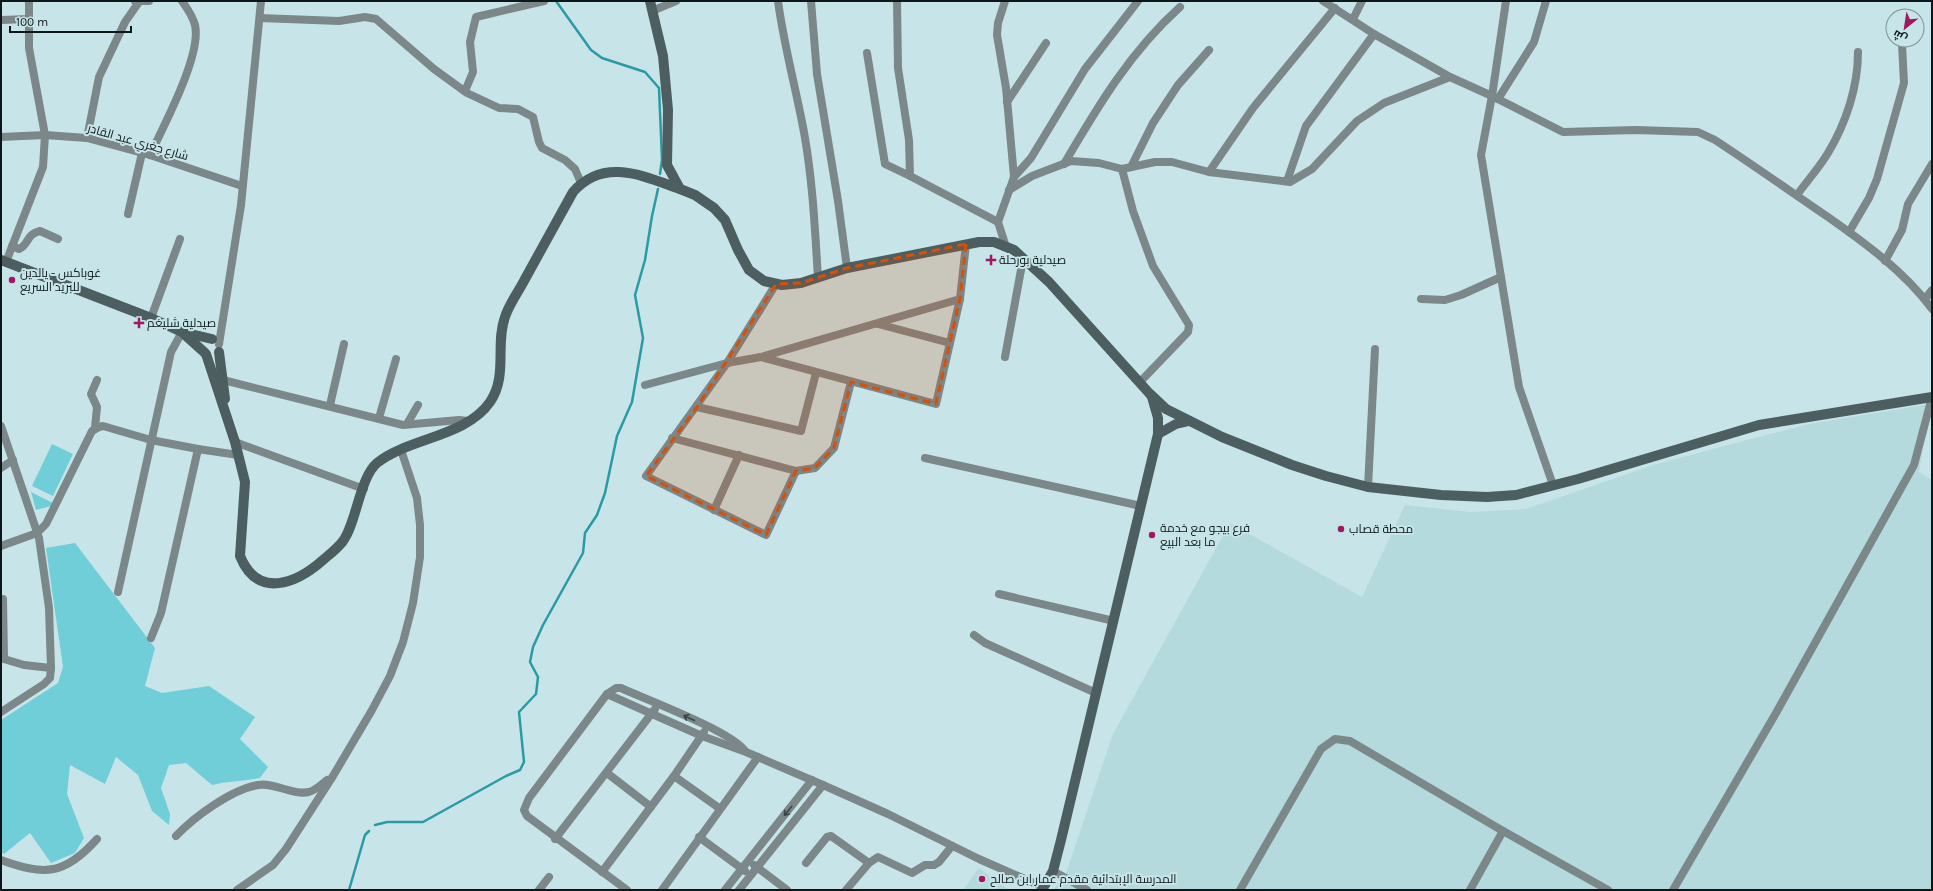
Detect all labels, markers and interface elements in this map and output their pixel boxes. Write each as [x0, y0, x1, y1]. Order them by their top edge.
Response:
scale bar [10, 8, 131, 34]
north arrow [1885, 8, 1925, 48]
text: 100 m [16, 15, 48, 29]
text: ش [1891, 27, 1910, 45]
street label: شارع جغري عبد القادر [84, 121, 190, 166]
place label: صيدلية بورحلة [999, 253, 1066, 267]
marker: صيدلية بورحلة [986, 255, 996, 265]
place label: غوباكس - يالدين للبريد السريع [20, 266, 101, 295]
marker: غوباكس - يالدين للبريد السريع [7, 275, 17, 285]
place label: صيدلية شليغم [147, 316, 216, 331]
marker: صيدلية شليغم [134, 318, 144, 328]
place label: فرع بيجو مع خدمة ما بعد البيع [1160, 521, 1250, 550]
place label: محطة قصاب [1349, 522, 1413, 536]
marker: محطة قصاب [1336, 524, 1346, 534]
marker: فرع بيجو مع خدمة ما بعد البيع [1147, 530, 1157, 540]
one-way arrow [683, 714, 695, 721]
one-way arrow [783, 805, 792, 816]
place label: المدرسة الإبتدائية مقدم عمار ابن صالح [990, 872, 1177, 887]
marker: المدرسة الإبتدائية مقدم عمار ابن صالح [977, 874, 987, 884]

